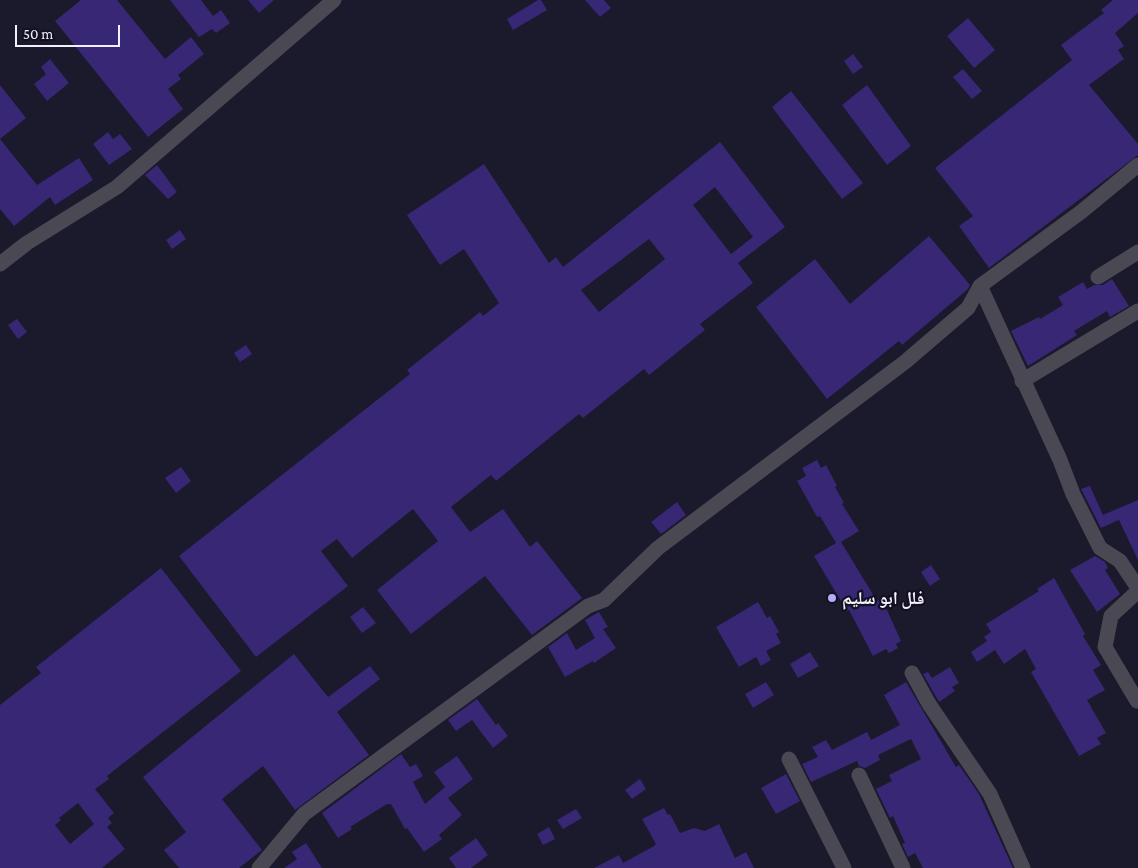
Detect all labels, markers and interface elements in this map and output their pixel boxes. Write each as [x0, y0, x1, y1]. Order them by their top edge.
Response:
scale bar [18, 15, 122, 47]
text: 50 m [23, 26, 53, 42]
place label: فلل ابو سليم [842, 587, 924, 609]
marker: فلل ابو سليم [826, 592, 838, 604]

